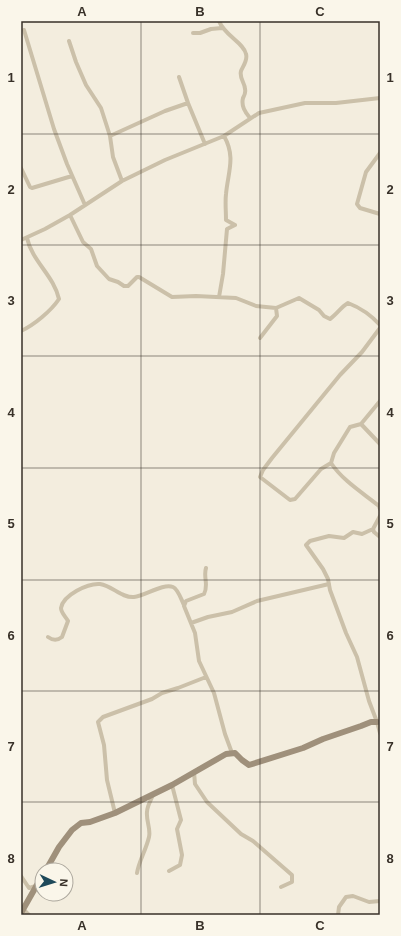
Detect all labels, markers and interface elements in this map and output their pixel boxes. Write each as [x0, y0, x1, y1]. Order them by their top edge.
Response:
text: A [77, 4, 87, 19]
text: B [195, 4, 205, 19]
text: C [315, 4, 325, 19]
text: 1 [7, 70, 15, 85]
text: 1 [386, 70, 394, 85]
text: 2 [7, 182, 15, 197]
text: 2 [386, 182, 394, 197]
text: 3 [7, 293, 15, 308]
text: 3 [386, 293, 394, 308]
text: 4 [7, 405, 15, 420]
text: 4 [386, 405, 394, 420]
text: 5 [7, 516, 15, 531]
text: 5 [386, 516, 394, 531]
text: 6 [7, 628, 15, 643]
text: 6 [386, 628, 394, 643]
text: 7 [7, 739, 15, 754]
text: 7 [386, 739, 394, 754]
text: 8 [7, 851, 15, 866]
text: 8 [386, 851, 394, 866]
north arrow [34, 862, 74, 902]
text: N [58, 878, 70, 887]
text: A [77, 918, 87, 933]
text: B [195, 918, 205, 933]
text: C [315, 918, 325, 933]

